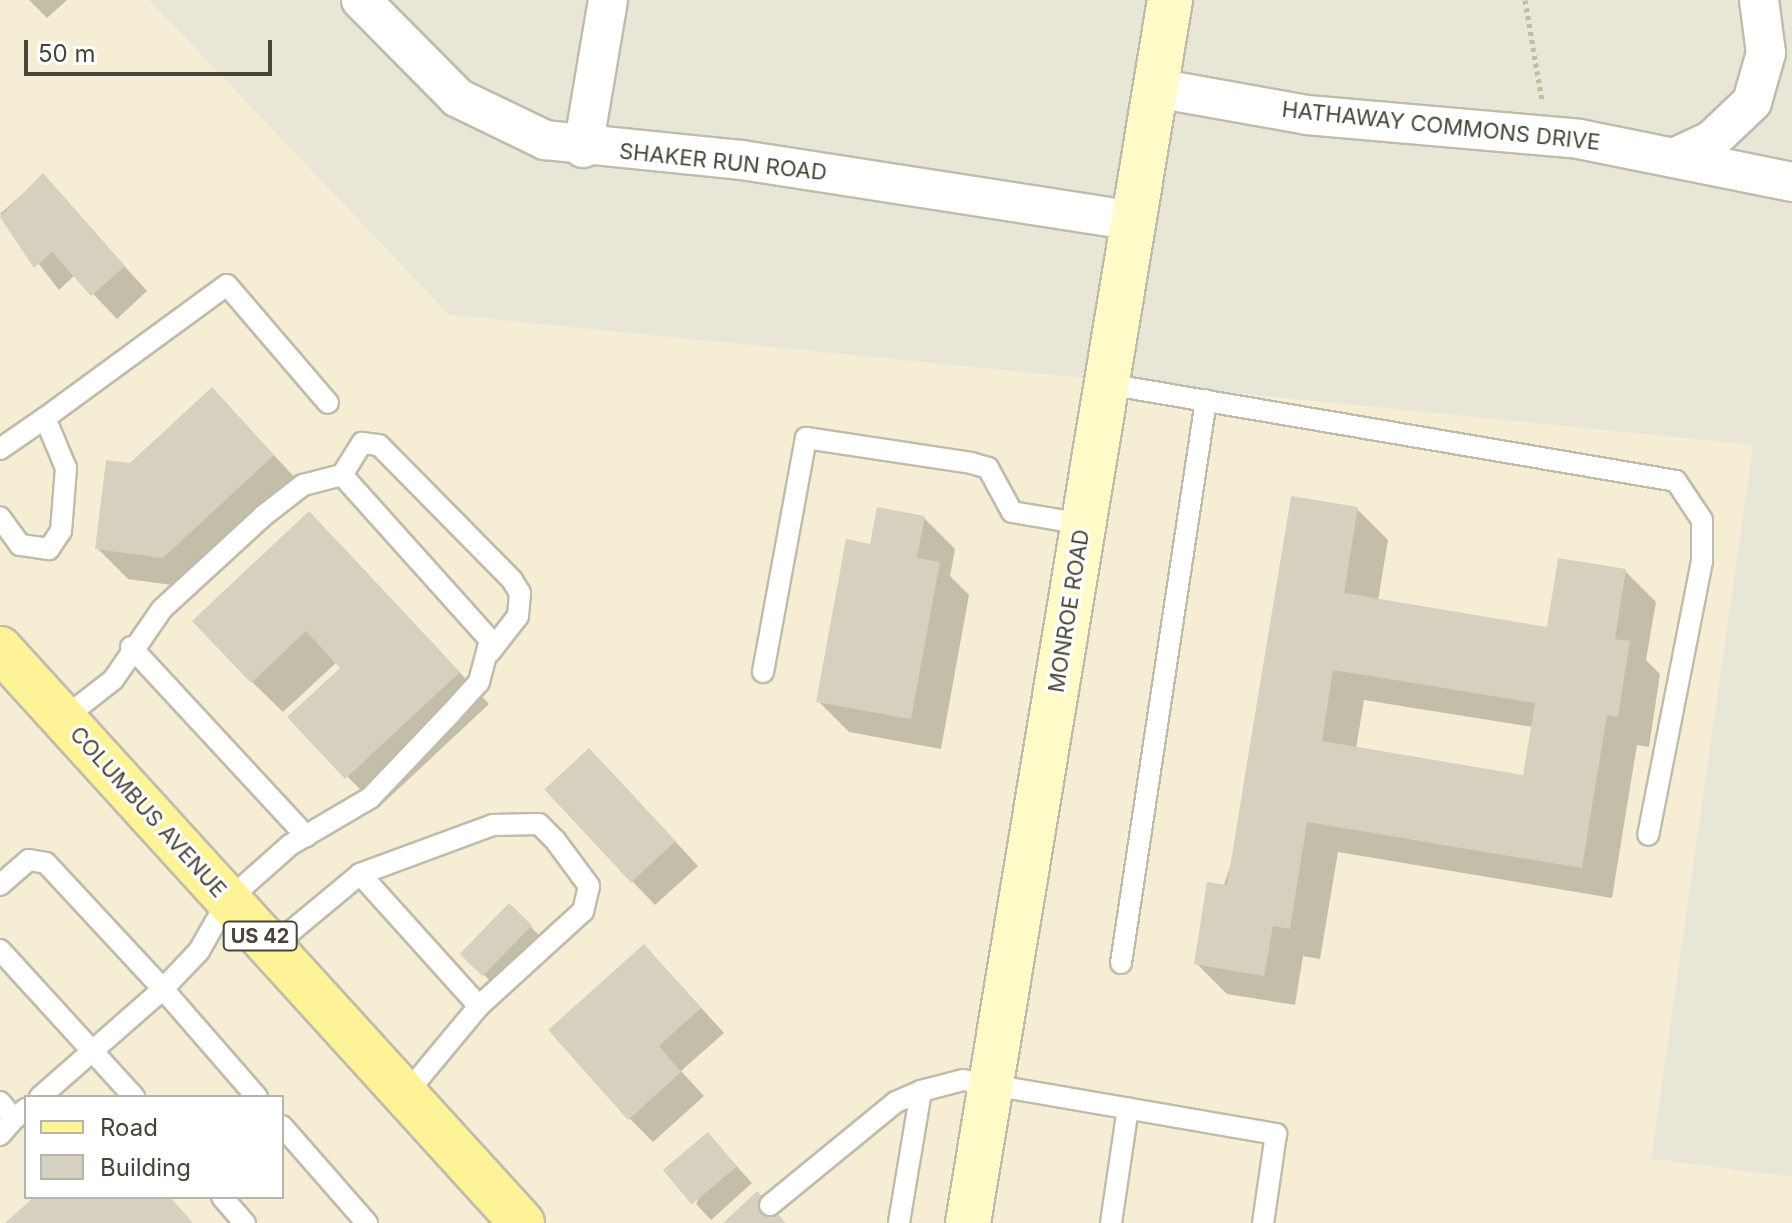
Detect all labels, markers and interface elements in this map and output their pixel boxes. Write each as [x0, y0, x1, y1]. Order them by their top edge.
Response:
scale bar [28, 24, 276, 74]
text: 50 m [38, 39, 96, 68]
street label: HATHAWAY COMMONS DRIVE [1281, 96, 1601, 156]
street label: SHAKER RUN ROAD [618, 138, 828, 186]
street label: MONROE ROAD [1043, 527, 1095, 695]
street label: COLUMBUS AVENUE [64, 721, 232, 903]
road number: US 42 [222, 920, 298, 952]
legend [24, 1095, 284, 1199]
text: Road [100, 1113, 158, 1142]
text: Building [100, 1153, 191, 1182]

